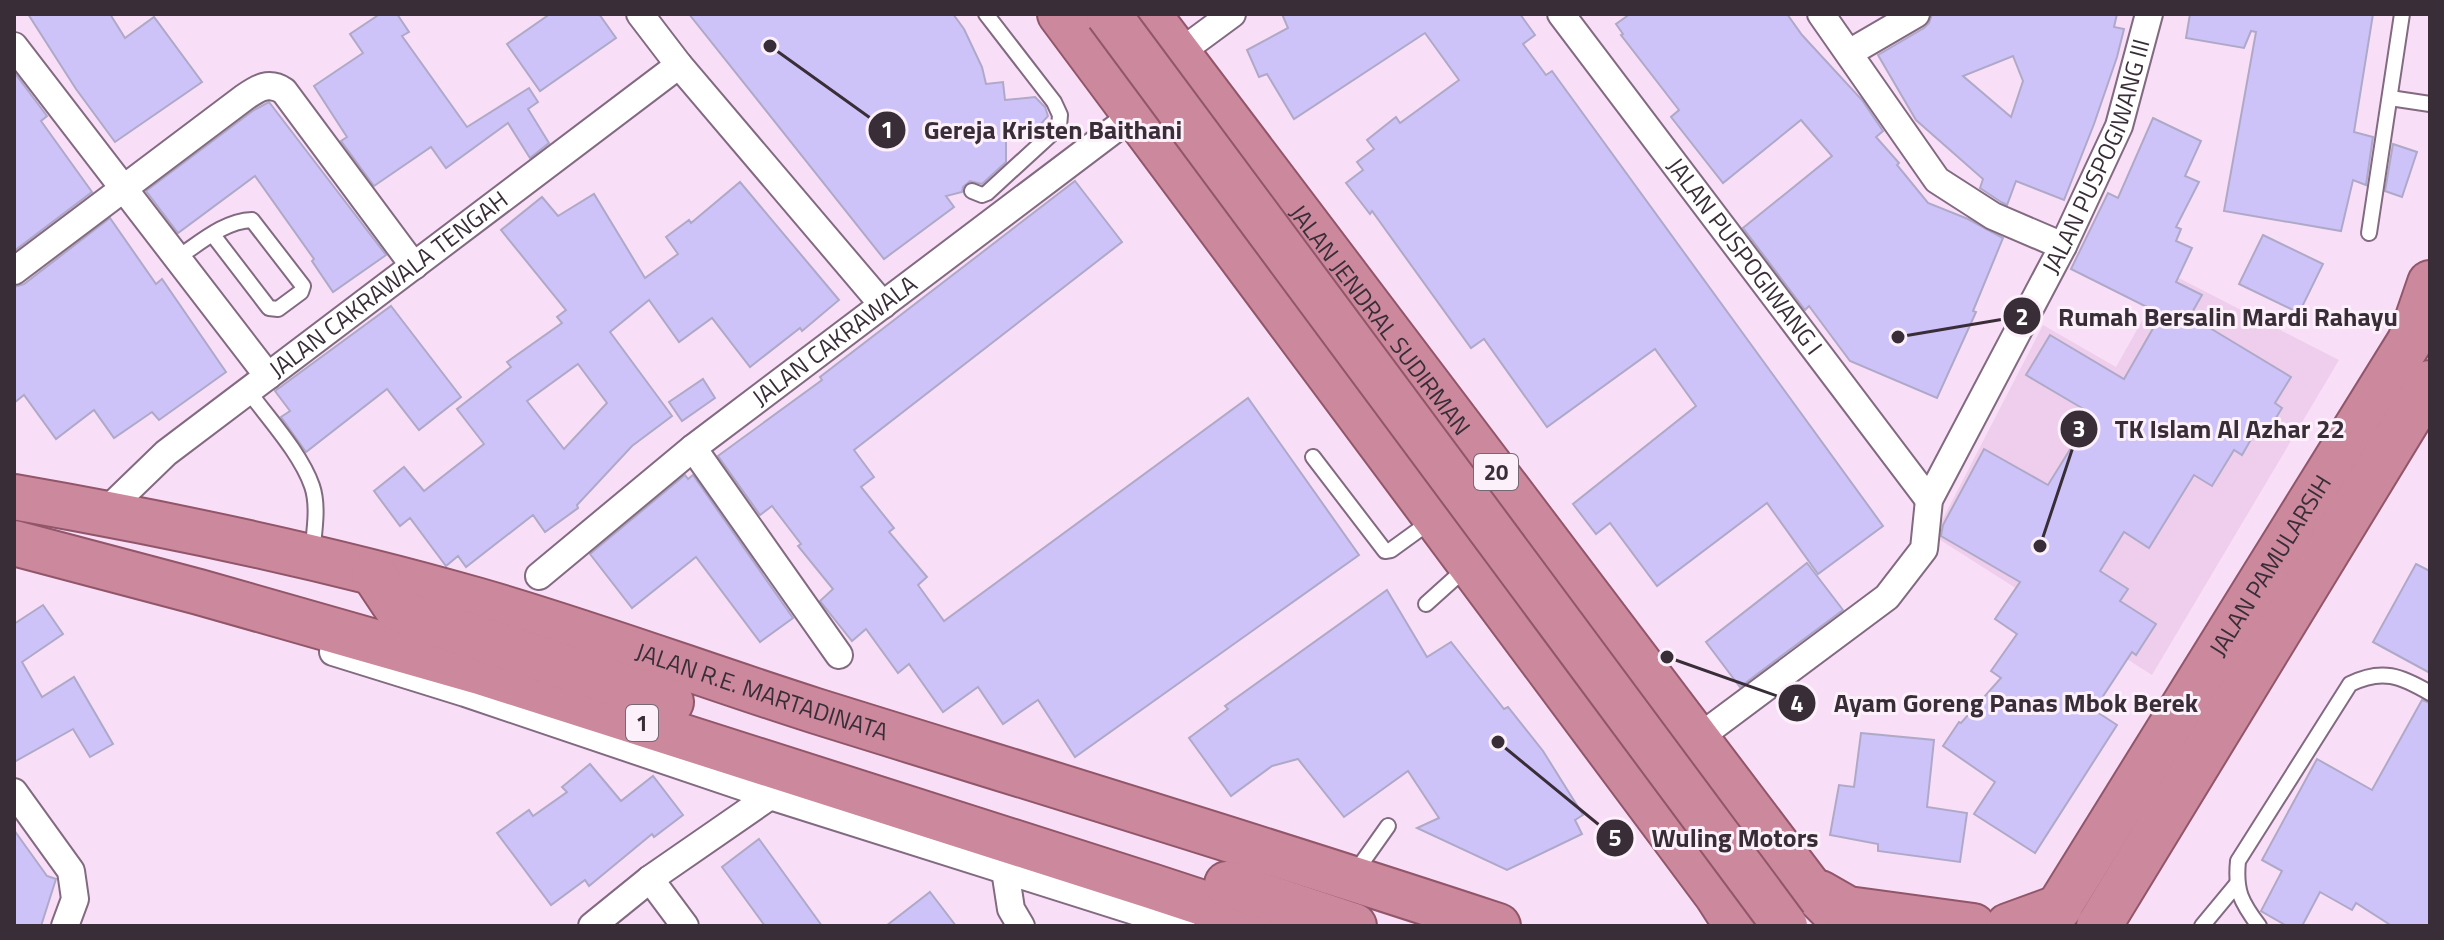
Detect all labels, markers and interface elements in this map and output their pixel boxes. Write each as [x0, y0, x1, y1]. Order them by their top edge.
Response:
street label: JALAN PUSPOGIWANG III [2032, 35, 2159, 280]
callout: Gereja Kristen Baithani [867, 105, 1198, 155]
text: Gereja Kristen Baithani [924, 110, 1182, 149]
text: 1 [880, 111, 894, 147]
street label: JALAN PUSPOGIWANG I [1659, 149, 1832, 362]
street label: JALAN CAKRAWALA TENGAH [261, 182, 515, 386]
street label: JALAN JENDRAL SUDIRMAN [1281, 196, 1480, 443]
street label: JALAN CAKRAWALA [744, 266, 924, 414]
callout: Rumah Bersalin Mardi Rahayu [2002, 291, 2414, 341]
text: Rumah Bersalin Mardi Rahayu [2058, 297, 2398, 336]
text: 2 [2015, 298, 2029, 334]
callout: TK Islam Al Azhar 22 [2059, 404, 2362, 454]
text: TK Islam Al Azhar 22 [2115, 409, 2345, 448]
text: 3 [2072, 410, 2086, 446]
road number: 20 [1474, 454, 1518, 490]
street label: JALAN PAMULARSIH [2200, 467, 2340, 663]
street label: JALAN R.E. MARTADINATA [631, 633, 893, 749]
callout: Ayam Goreng Panas Mbok Berek [1777, 678, 2214, 728]
text: Ayam Goreng Panas Mbok Berek [1834, 683, 2199, 722]
text: 4 [1790, 685, 1804, 721]
road number: 1 [626, 705, 658, 741]
callout: Wuling Motors [1595, 813, 1835, 863]
text: Wuling Motors [1651, 818, 1819, 857]
text: 5 [1608, 819, 1622, 855]

